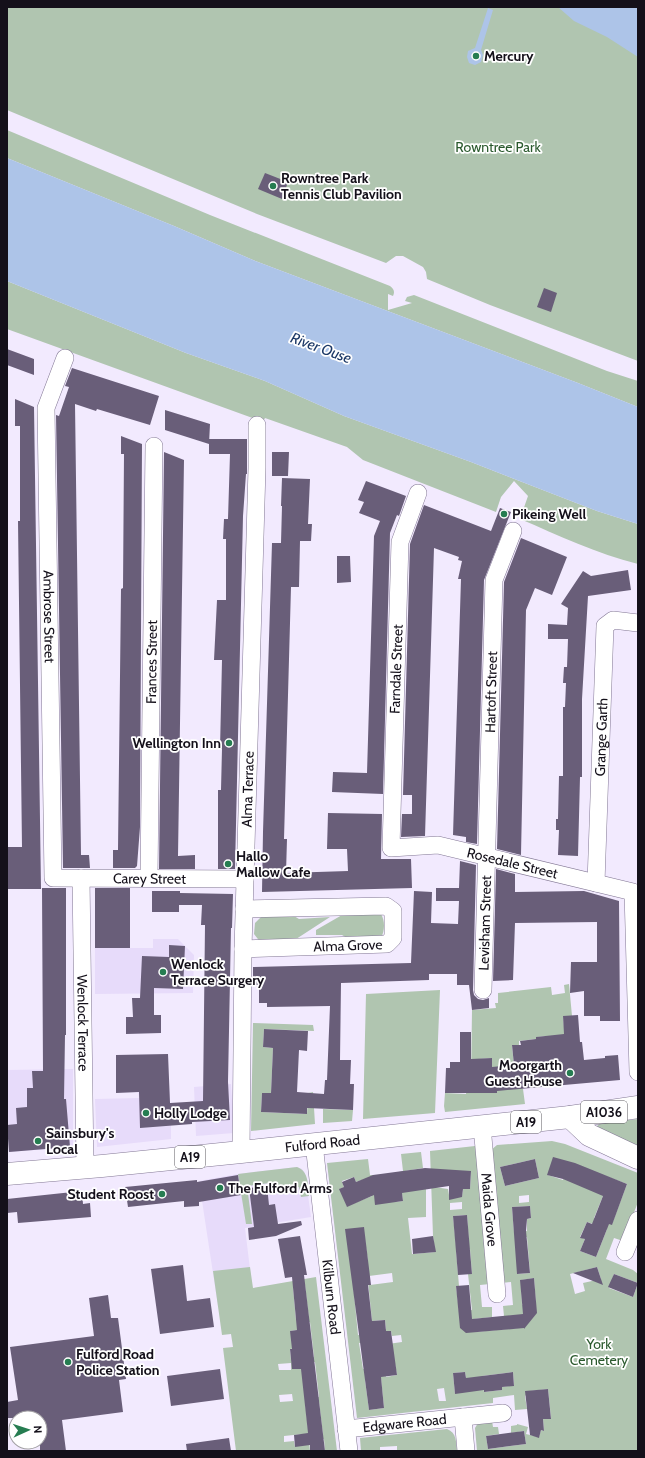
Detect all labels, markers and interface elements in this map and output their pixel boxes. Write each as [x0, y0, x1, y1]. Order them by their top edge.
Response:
place label: Mercury [484, 47, 534, 65]
marker: Mercury [471, 51, 481, 61]
park label: Rowntree Park [455, 138, 541, 156]
place label: Rowntree Park Tennis Club Pavilion [281, 169, 402, 203]
marker: Rowntree Park Tennis Club Pavilion [268, 181, 278, 191]
water label: River Ouse [288, 329, 354, 367]
place label: Pikeing Well [512, 505, 586, 523]
marker: Pikeing Well [499, 509, 509, 519]
street label: Ambrose Street [39, 570, 59, 663]
street label: Frances Street [142, 620, 161, 704]
street label: Farndale Street [385, 624, 407, 714]
street label: Hartoft Street [481, 651, 501, 733]
street label: Grange Garth [591, 698, 611, 777]
place label: Wellington Inn [132, 734, 221, 752]
marker: Wellington Inn [224, 738, 234, 748]
street label: Alma Terrace [238, 751, 258, 828]
street label: Rosedale Street [465, 843, 560, 883]
place label: Hallo Mallow Cafe [236, 847, 310, 881]
marker: Hallo Mallow Cafe [223, 859, 233, 869]
street label: Carey Street [113, 869, 186, 888]
street label: Levisham Street [475, 875, 495, 971]
street label: Alma Grove [313, 935, 383, 956]
place label: Wenlock Terrace Surgery [171, 955, 265, 989]
marker: Wenlock Terrace Surgery [158, 967, 168, 977]
street label: Wenlock Terrace [73, 974, 93, 1072]
place label: Moorgarth Guest House [485, 1056, 562, 1090]
marker: Moorgarth Guest House [565, 1068, 575, 1078]
road number: A1036 [581, 1101, 627, 1123]
place label: Holly Lodge [154, 1104, 227, 1122]
marker: Holly Lodge [141, 1108, 151, 1118]
road number: A19 [511, 1111, 541, 1133]
place label: Sainsbury's Local [46, 1124, 114, 1158]
street label: Fulford Road [284, 1130, 361, 1156]
marker: Sainsbury's Local [33, 1136, 43, 1146]
road number: A19 [175, 1146, 205, 1168]
street label: Maida Grove [477, 1172, 502, 1247]
place label: The Fulford Arms [228, 1179, 332, 1197]
marker: The Fulford Arms [215, 1183, 225, 1193]
place label: Student Roost [67, 1185, 154, 1203]
marker: Student Roost [157, 1189, 167, 1199]
street label: Kilburn Road [318, 1258, 345, 1336]
park label: York Cemetery [570, 1335, 628, 1369]
place label: Fulford Road Police Station [76, 1345, 159, 1379]
marker: Fulford Road Police Station [63, 1357, 73, 1367]
north arrow [8, 1410, 48, 1450]
street label: Edgware Road [362, 1410, 447, 1436]
text: N [31, 1425, 45, 1434]

